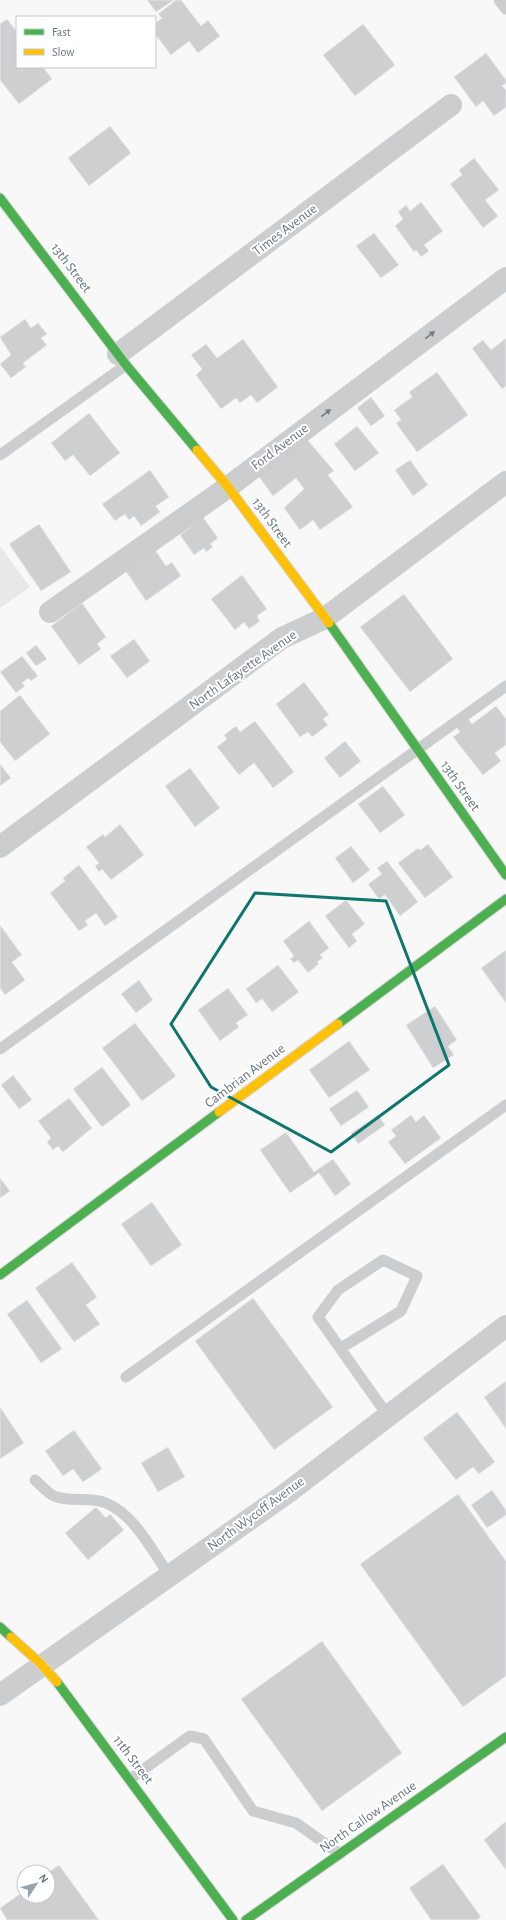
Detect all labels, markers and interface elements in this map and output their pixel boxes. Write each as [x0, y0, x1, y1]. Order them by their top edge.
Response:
legend [16, 16, 156, 68]
text: Fast [52, 26, 71, 38]
text: Slow [52, 46, 74, 58]
street label: Times Avenue [250, 201, 320, 259]
street label: 13th Street [48, 241, 94, 296]
one-way arrow [425, 331, 435, 339]
one-way arrow [321, 409, 331, 417]
street label: Ford Avenue [249, 421, 311, 473]
street label: 13th Street [249, 496, 295, 551]
street label: North Lafayette Avenue [187, 628, 299, 712]
street label: 13th Street [438, 758, 483, 814]
street label: Cambrian Avenue [202, 1041, 288, 1111]
street label: North Wycoff Avenue [205, 1474, 307, 1554]
street label: 11th Street [110, 1733, 156, 1787]
street label: North Callow Avenue [317, 1778, 419, 1856]
north arrow [16, 1864, 56, 1904]
text: N [37, 1872, 50, 1885]

